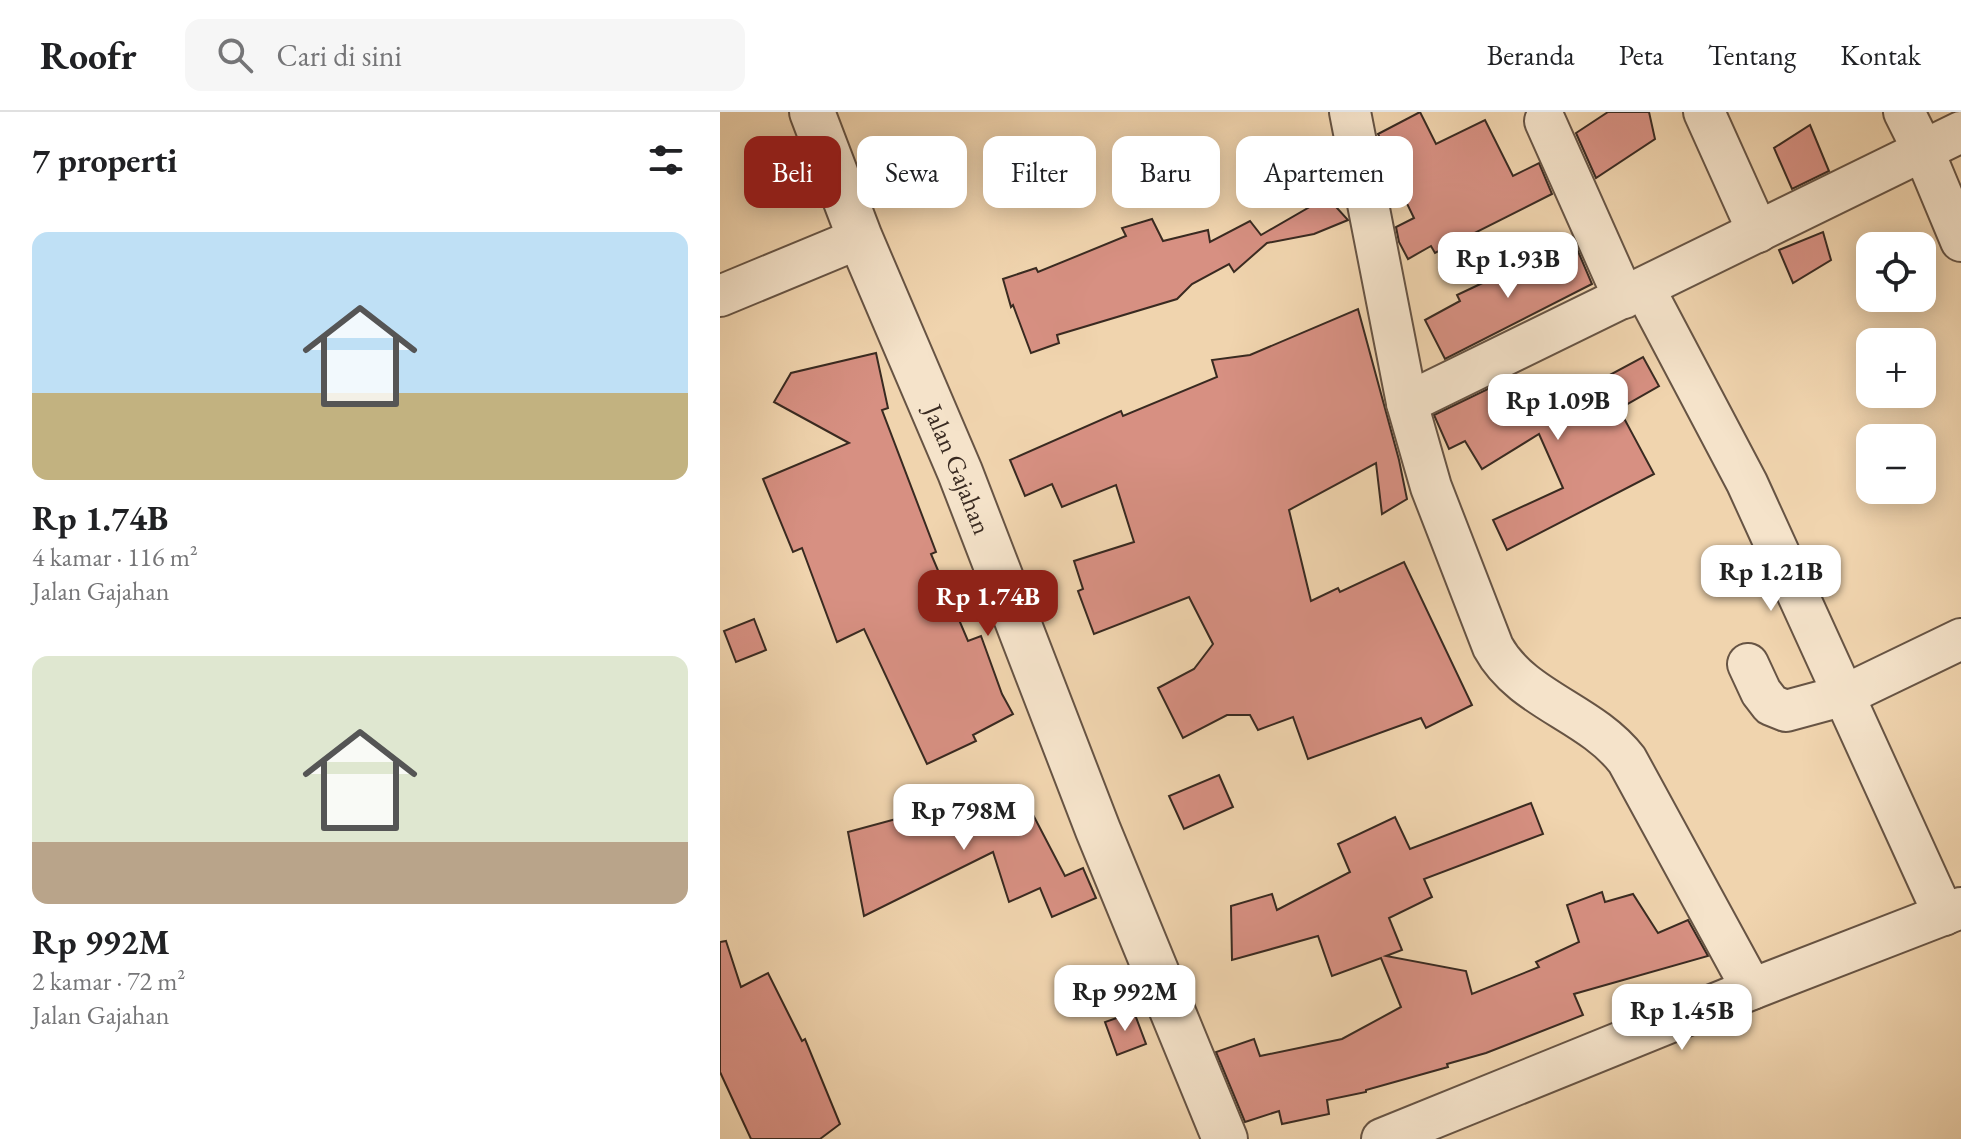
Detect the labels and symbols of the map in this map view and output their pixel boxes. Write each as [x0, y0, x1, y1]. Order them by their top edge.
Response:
pin: Rp 1.93B [1425, 232, 1591, 300]
pin: Rp 1.09B [1475, 374, 1641, 442]
street label: Jalan Gajahan [915, 397, 1000, 539]
pin: Rp 1.21B [1688, 545, 1854, 613]
pin: Rp 1.74B [905, 570, 1071, 638]
pin: Rp 798M [890, 784, 1038, 852]
pin: Rp 992M [1051, 965, 1199, 1033]
pin: Rp 1.45B [1599, 984, 1765, 1052]

